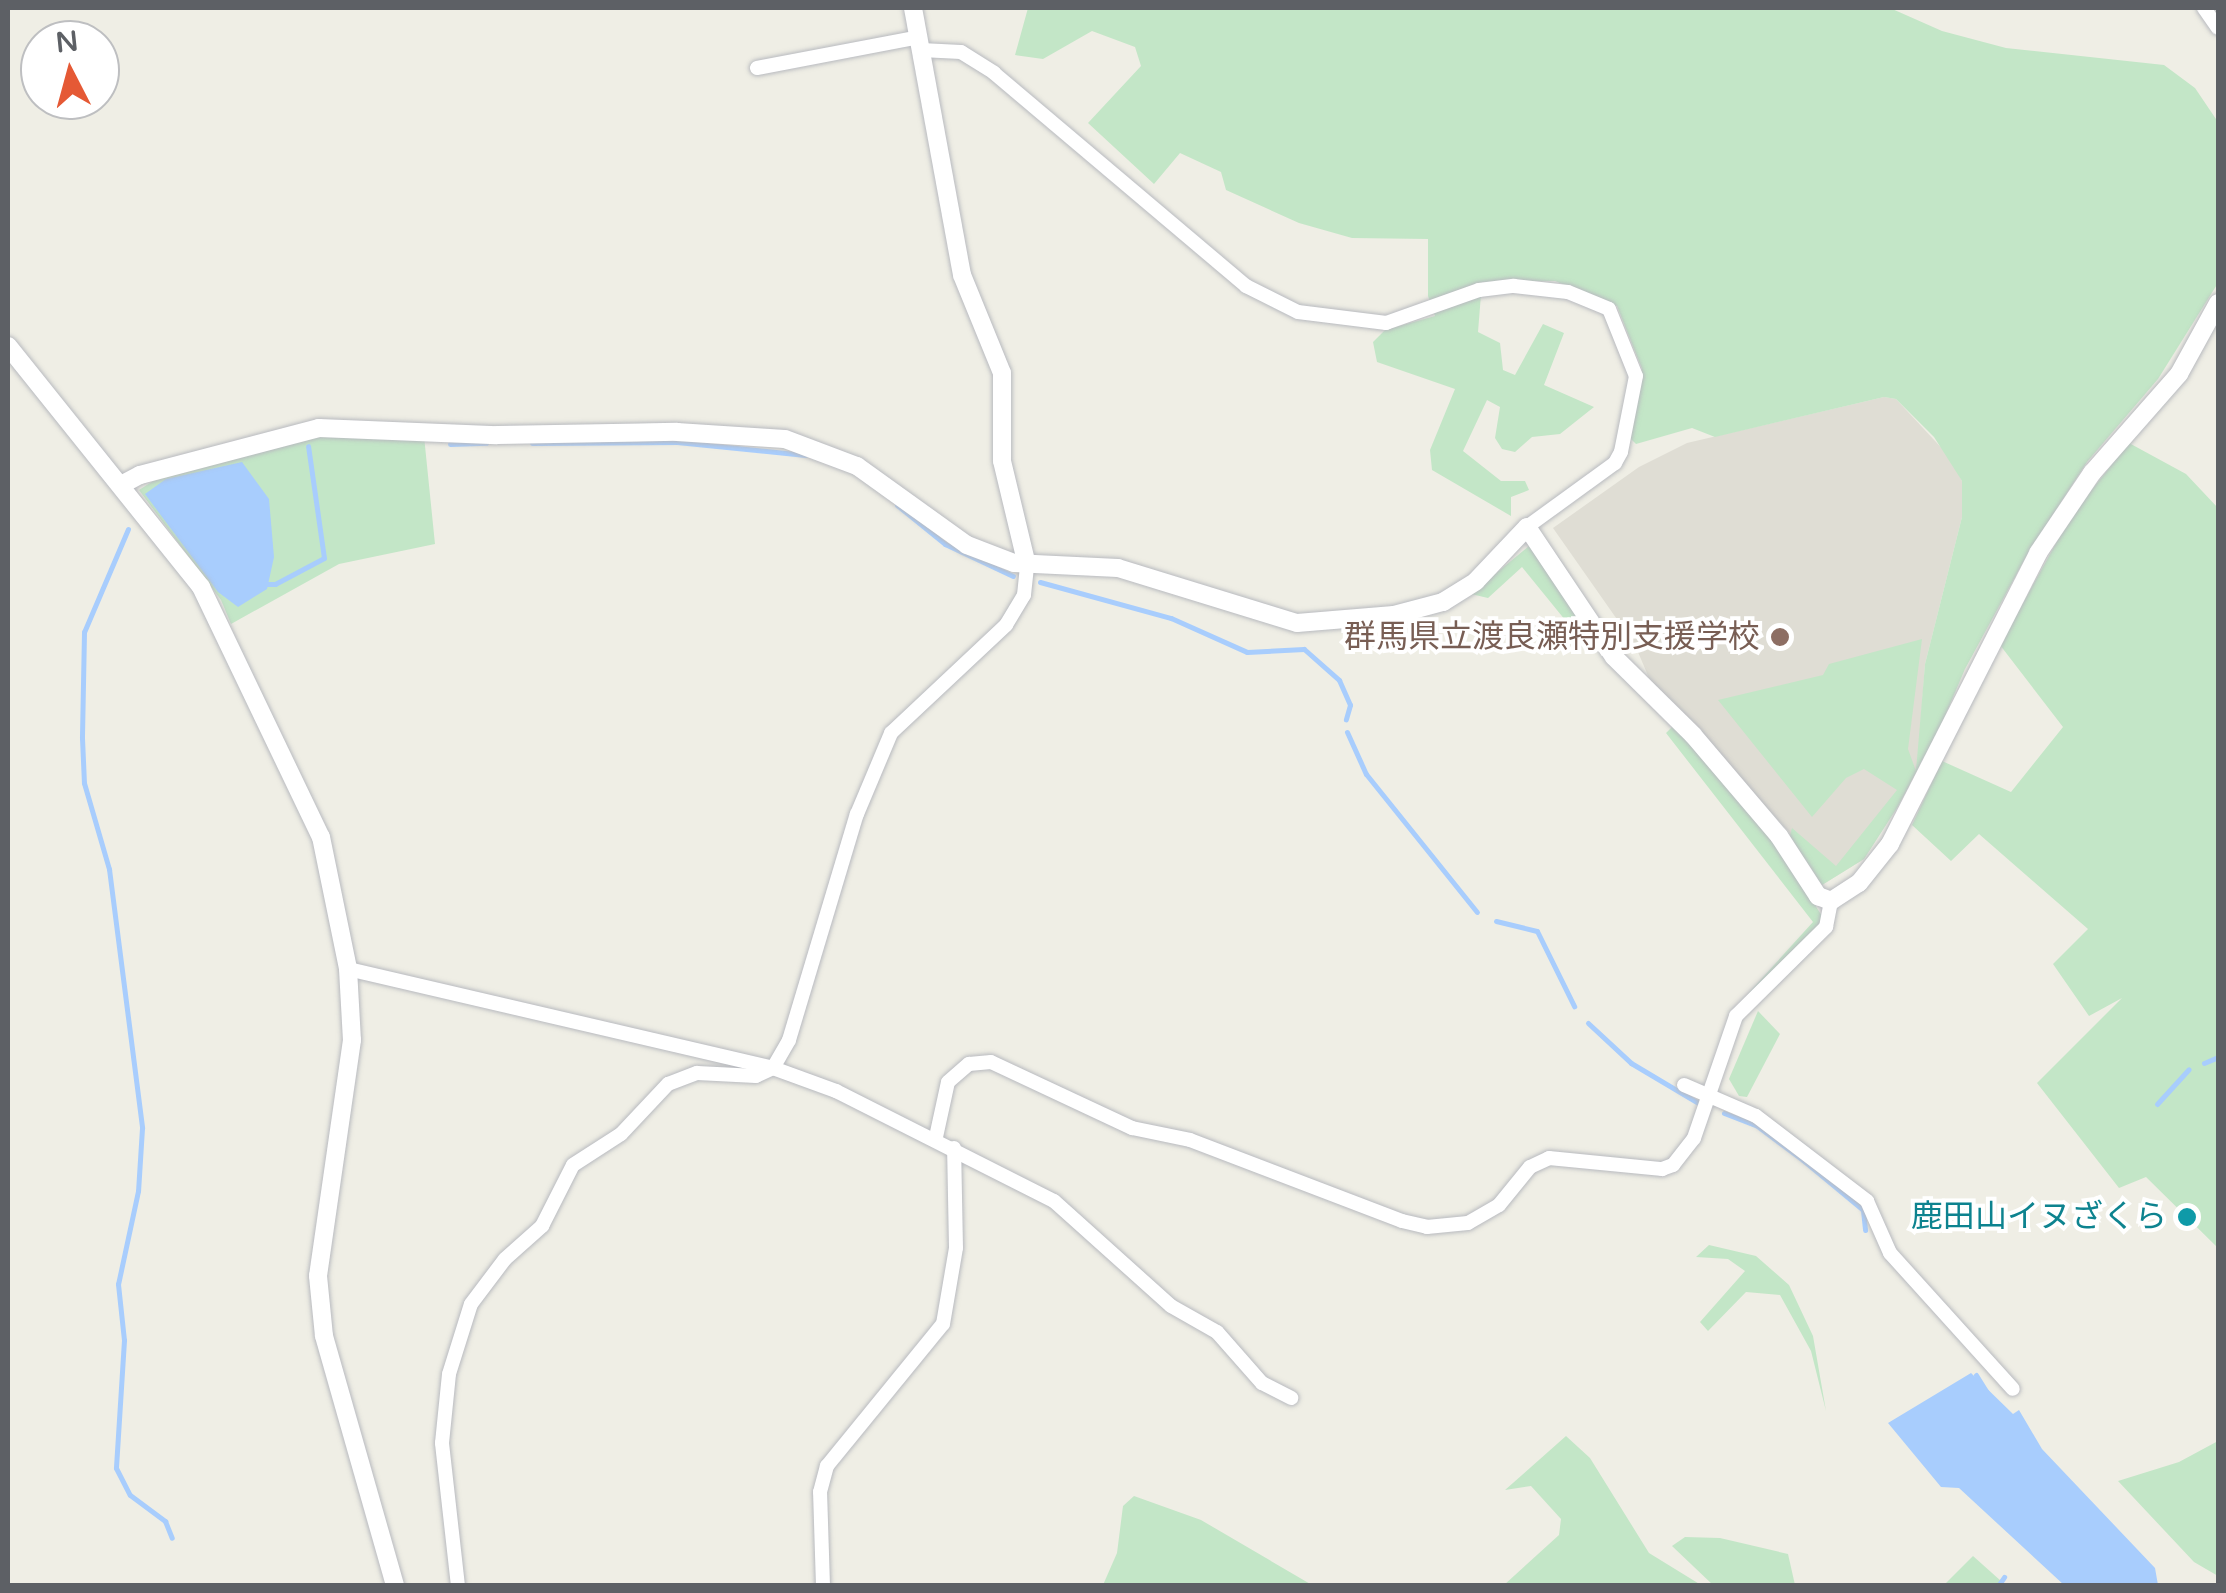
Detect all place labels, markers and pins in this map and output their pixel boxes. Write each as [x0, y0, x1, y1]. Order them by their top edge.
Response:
place label: 群馬県立渡良瀬特別支援学校 [1344, 618, 1760, 656]
marker: 群馬県立渡良瀬特別支援学校 [1769, 626, 1791, 648]
place label: 鹿田山イヌざくら [1911, 1198, 2167, 1236]
marker: 鹿田山イヌざくら [2176, 1206, 2198, 1228]

